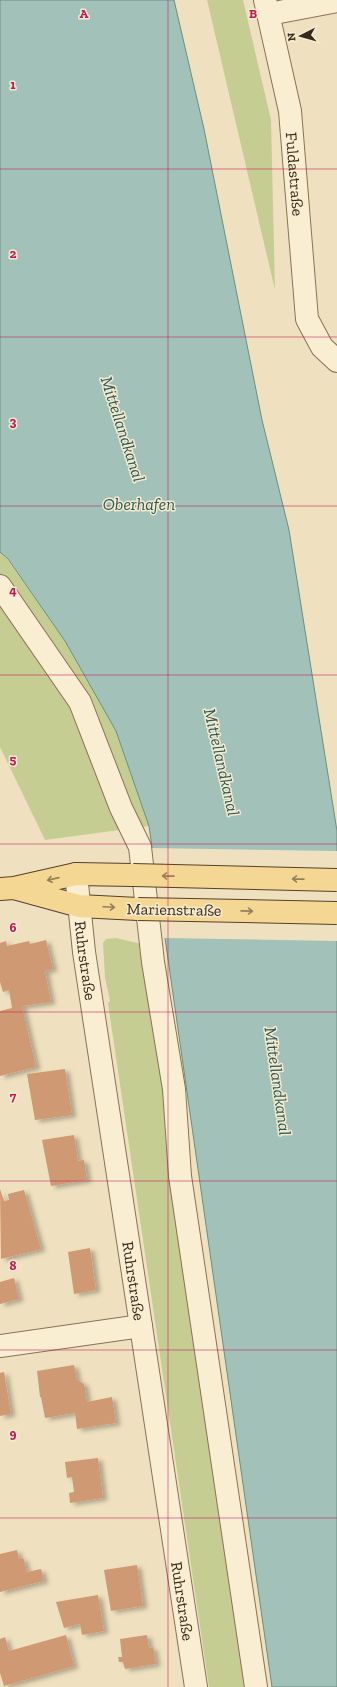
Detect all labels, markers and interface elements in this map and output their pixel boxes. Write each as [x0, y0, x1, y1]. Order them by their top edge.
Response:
text: A [80, 6, 89, 21]
text: B [249, 6, 257, 21]
north arrow [281, 16, 321, 56]
text: N [285, 32, 298, 42]
text: 1 [10, 77, 16, 92]
street label: Fuldastraße [282, 131, 308, 217]
text: 2 [10, 246, 17, 261]
water label: Mittellandkanal [97, 374, 149, 484]
text: 3 [10, 414, 17, 429]
water label: Oberhafen [103, 494, 175, 514]
text: 4 [9, 583, 17, 598]
water label: Mittellandkanal [200, 706, 244, 818]
text: 5 [10, 752, 17, 767]
one-way arrow [162, 872, 175, 880]
one-way arrow [292, 875, 305, 882]
one-way arrow [47, 876, 60, 884]
street label: Marienstraße [126, 899, 222, 920]
one-way arrow [102, 904, 115, 911]
one-way arrow [240, 907, 253, 915]
text: 6 [10, 920, 17, 935]
street label: Ruhrstraße [71, 920, 100, 1002]
water label: Mittellandkanal [260, 1025, 296, 1137]
text: 7 [10, 1089, 17, 1104]
street label: Ruhrstraße [118, 1240, 149, 1322]
text: 8 [9, 1258, 17, 1273]
text: 9 [10, 1426, 17, 1441]
street label: Ruhrstraße [167, 1560, 198, 1642]

